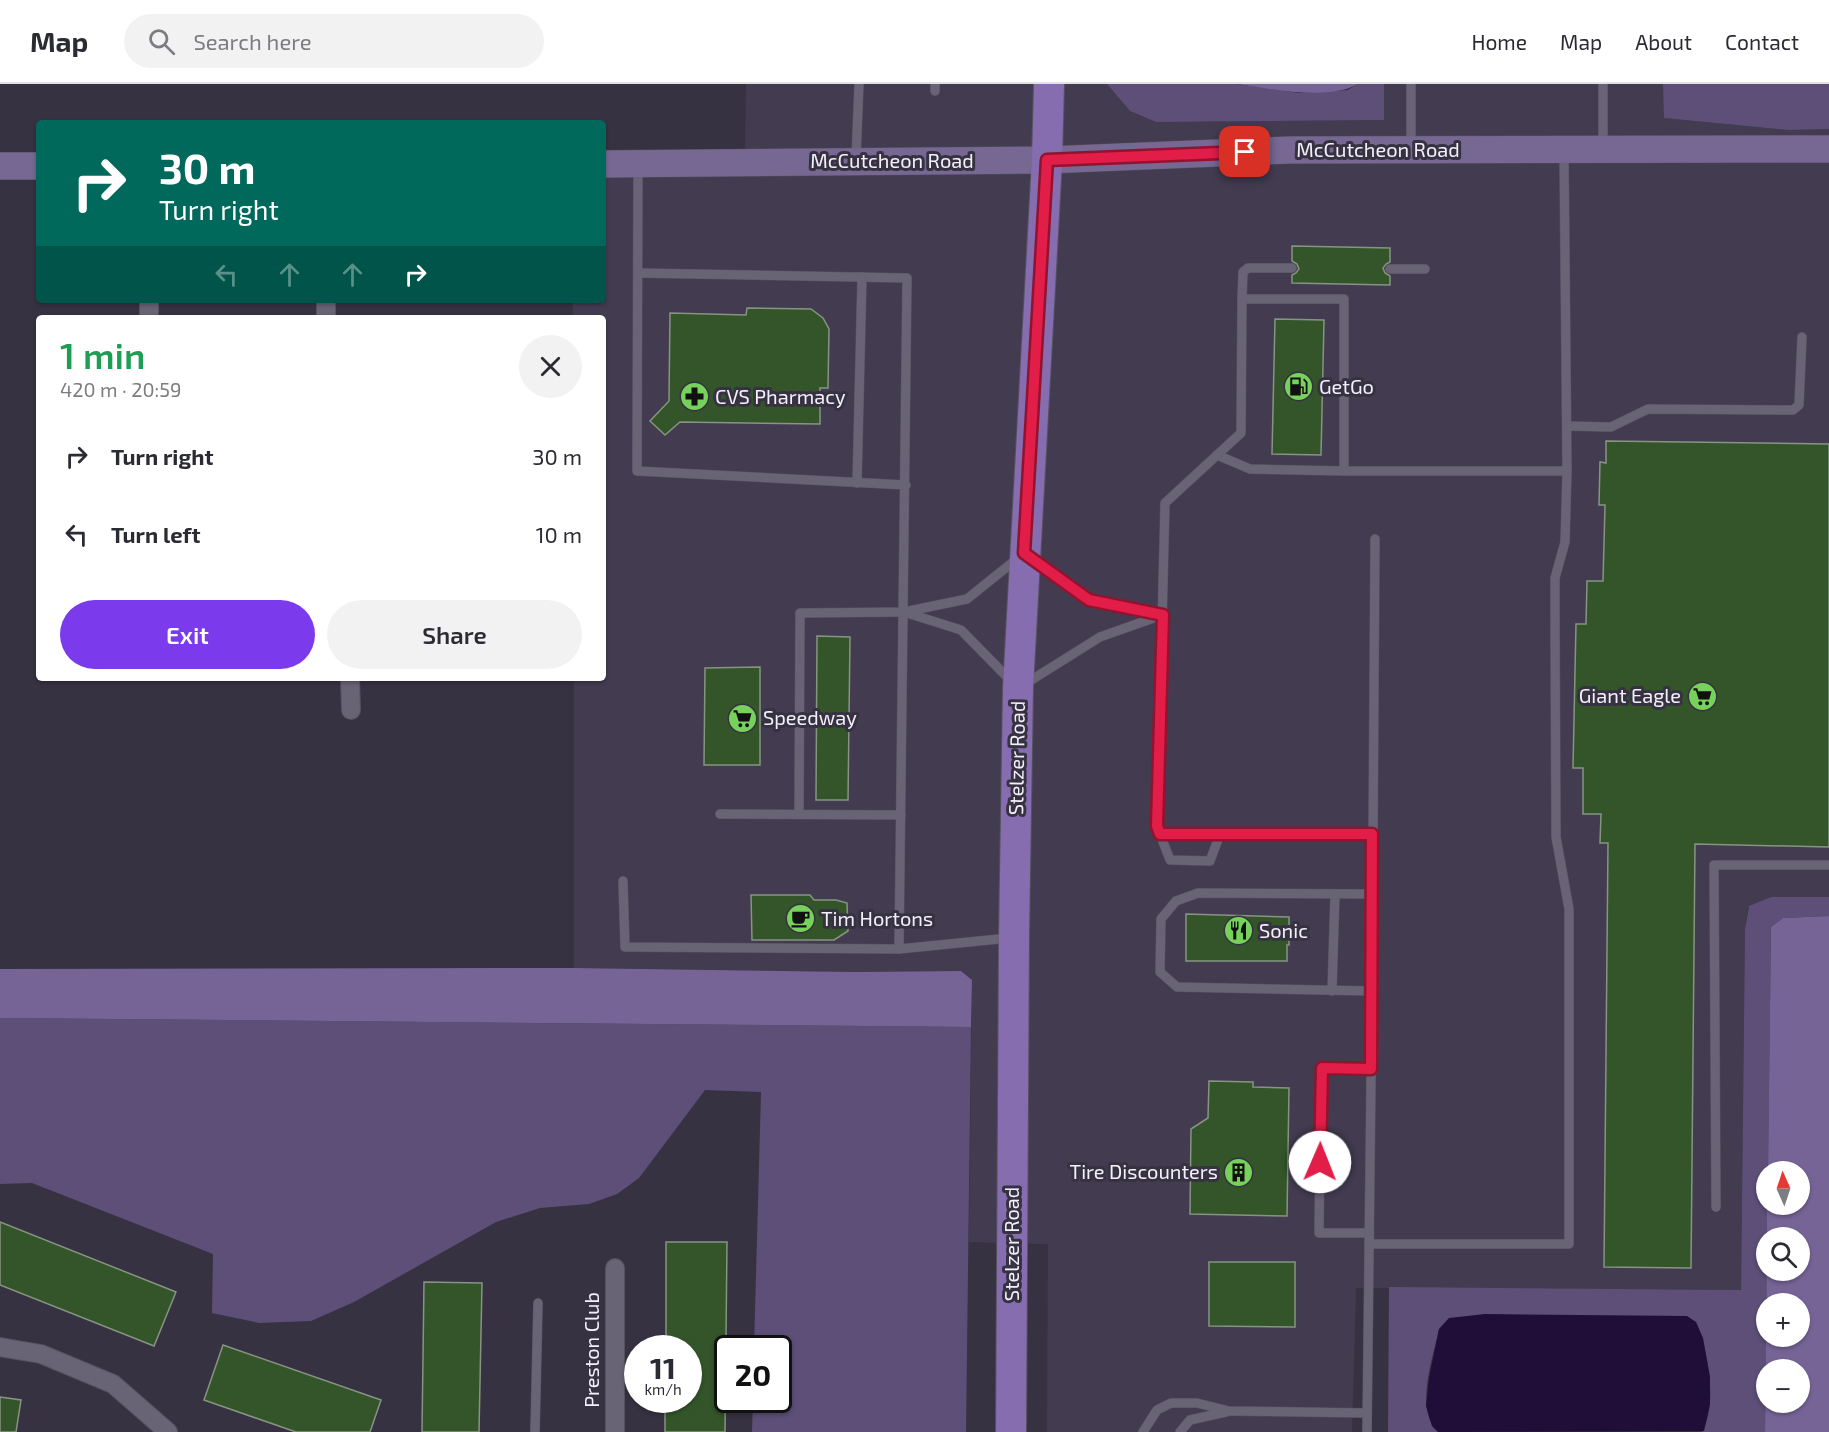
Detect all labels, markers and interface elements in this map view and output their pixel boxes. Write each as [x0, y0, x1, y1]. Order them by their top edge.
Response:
search box [124, 14, 544, 68]
text: Map [30, 24, 88, 58]
icon: search [145, 25, 178, 58]
text: Search here [193, 28, 312, 54]
text: Home [1471, 29, 1527, 54]
text: Map [1560, 29, 1602, 54]
text: About [1635, 29, 1692, 54]
text: Contact [1725, 29, 1799, 54]
pin [1219, 126, 1270, 177]
icon: arrive [1228, 135, 1261, 168]
street label: McCutcheon Road [1296, 137, 1460, 161]
text: 30 m [159, 142, 255, 192]
icon: right [60, 144, 138, 222]
street label: McCutcheon Road [810, 148, 974, 172]
text: Turn right [159, 193, 279, 225]
icon: left [210, 258, 243, 291]
icon: ahead [273, 258, 306, 291]
icon: ahead [336, 258, 369, 291]
icon: right [399, 258, 432, 291]
text: 1 min [60, 333, 145, 376]
button: close [519, 335, 582, 398]
fuel station icon: GetGo [1282, 371, 1314, 403]
place label: GetGo [1319, 374, 1374, 398]
text: 420 m · 20:59 [60, 377, 181, 401]
pharmacy icon: CVS Pharmacy [678, 381, 710, 413]
place label: CVS Pharmacy [715, 384, 846, 408]
icon: right [60, 440, 93, 473]
text: Turn right [111, 443, 213, 469]
text: 30 m [532, 443, 582, 469]
icon: left [60, 518, 93, 551]
text: Turn left [111, 521, 200, 547]
text: 10 m [536, 521, 582, 547]
button: Exit [60, 600, 315, 669]
button: Share [327, 600, 582, 669]
supermarket icon: Giant Eagle [1686, 680, 1718, 712]
place label: Giant Eagle [1579, 683, 1681, 707]
street label: Stelzer Road [1003, 701, 1029, 815]
supermarket icon: Speedway [726, 702, 758, 734]
place label: Speedway [763, 705, 857, 729]
cafe icon: Tim Hortons [784, 903, 816, 935]
place label: Tim Hortons [821, 906, 933, 930]
restaurant icon: Sonic [1222, 915, 1254, 947]
place label: Sonic [1259, 918, 1308, 942]
position arrow [1288, 1130, 1352, 1194]
building icon: Tire Discounters [1223, 1156, 1255, 1188]
place label: Tire Discounters [1070, 1159, 1218, 1183]
north arrow [1756, 1161, 1810, 1215]
map controls [1756, 1161, 1810, 1413]
street label: Stelzer Road [999, 1187, 1023, 1301]
button: search [1756, 1227, 1810, 1281]
street label: Preston Club [579, 1292, 603, 1408]
button: + [1756, 1293, 1810, 1347]
speed limit sign: 20 [714, 1335, 792, 1413]
text: 11 [650, 1349, 676, 1385]
button: − [1756, 1359, 1810, 1413]
text: km/h [644, 1380, 682, 1398]

